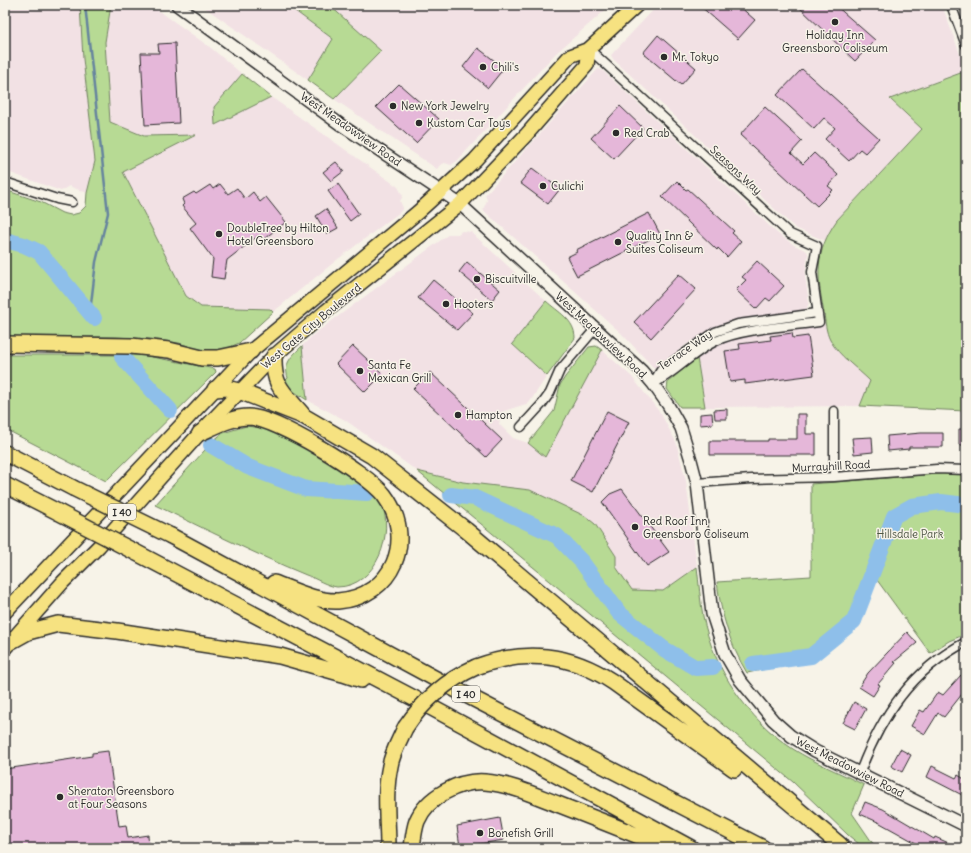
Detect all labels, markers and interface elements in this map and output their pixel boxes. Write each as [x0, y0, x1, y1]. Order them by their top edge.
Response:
marker: Holiday Inn Greensboro Coliseum [830, 17, 840, 27]
place label: Holiday Inn Greensboro Coliseum [782, 28, 888, 55]
place label: Mr. Tokyo [672, 50, 719, 64]
marker: Mr. Tokyo [659, 52, 669, 62]
place label: Chili's [491, 60, 519, 74]
marker: Chili's [478, 62, 488, 72]
street label: West Meadowview Road [298, 89, 405, 169]
place label: New York Jewelry [401, 99, 489, 113]
marker: New York Jewelry [388, 101, 398, 111]
place label: Kustom Car Toys [427, 116, 510, 130]
marker: Kustom Car Toys [414, 118, 424, 128]
place label: Red Crab [624, 126, 670, 140]
marker: Red Crab [611, 128, 621, 138]
street label: Seasons Way [707, 143, 765, 197]
place label: Culichi [551, 179, 584, 193]
marker: Culichi [538, 181, 548, 191]
place label: DoubleTree by Hilton Hotel Greensboro [227, 221, 329, 248]
marker: DoubleTree by Hilton Hotel Greensboro [214, 229, 224, 239]
place label: Quality Inn & Suites Coliseum [626, 229, 704, 256]
marker: Quality Inn & Suites Coliseum [613, 237, 623, 247]
place label: Biscuitville [485, 272, 537, 286]
marker: Biscuitville [472, 274, 482, 284]
street label: West Gate City Boulevard [258, 280, 364, 372]
street label: West Meadowview Road [552, 289, 650, 381]
place label: Hooters [454, 297, 493, 311]
marker: Hooters [441, 299, 451, 309]
street label: Terrace Way [655, 327, 715, 373]
place label: Santa Fe Mexican Grill [368, 358, 431, 385]
marker: Santa Fe Mexican Grill [355, 366, 365, 376]
place label: Hampton [466, 408, 512, 422]
marker: Hampton [453, 410, 463, 420]
street label: Murrayhill Road [791, 457, 871, 475]
road number: I 40 [108, 504, 136, 520]
place label: Red Roof Inn Greensboro Coliseum [643, 514, 749, 541]
marker: Red Roof Inn Greensboro Coliseum [630, 522, 640, 532]
park label: Hillsdale Park [877, 527, 944, 541]
road number: I 40 [452, 686, 480, 702]
street label: West Meadowview Road [793, 734, 907, 801]
place label: Sheraton Greensboro at Four Seasons [68, 784, 174, 811]
marker: Sheraton Greensboro at Four Seasons [55, 792, 65, 802]
place label: Bonefish Grill [488, 826, 554, 840]
marker: Bonefish Grill [475, 828, 485, 838]

